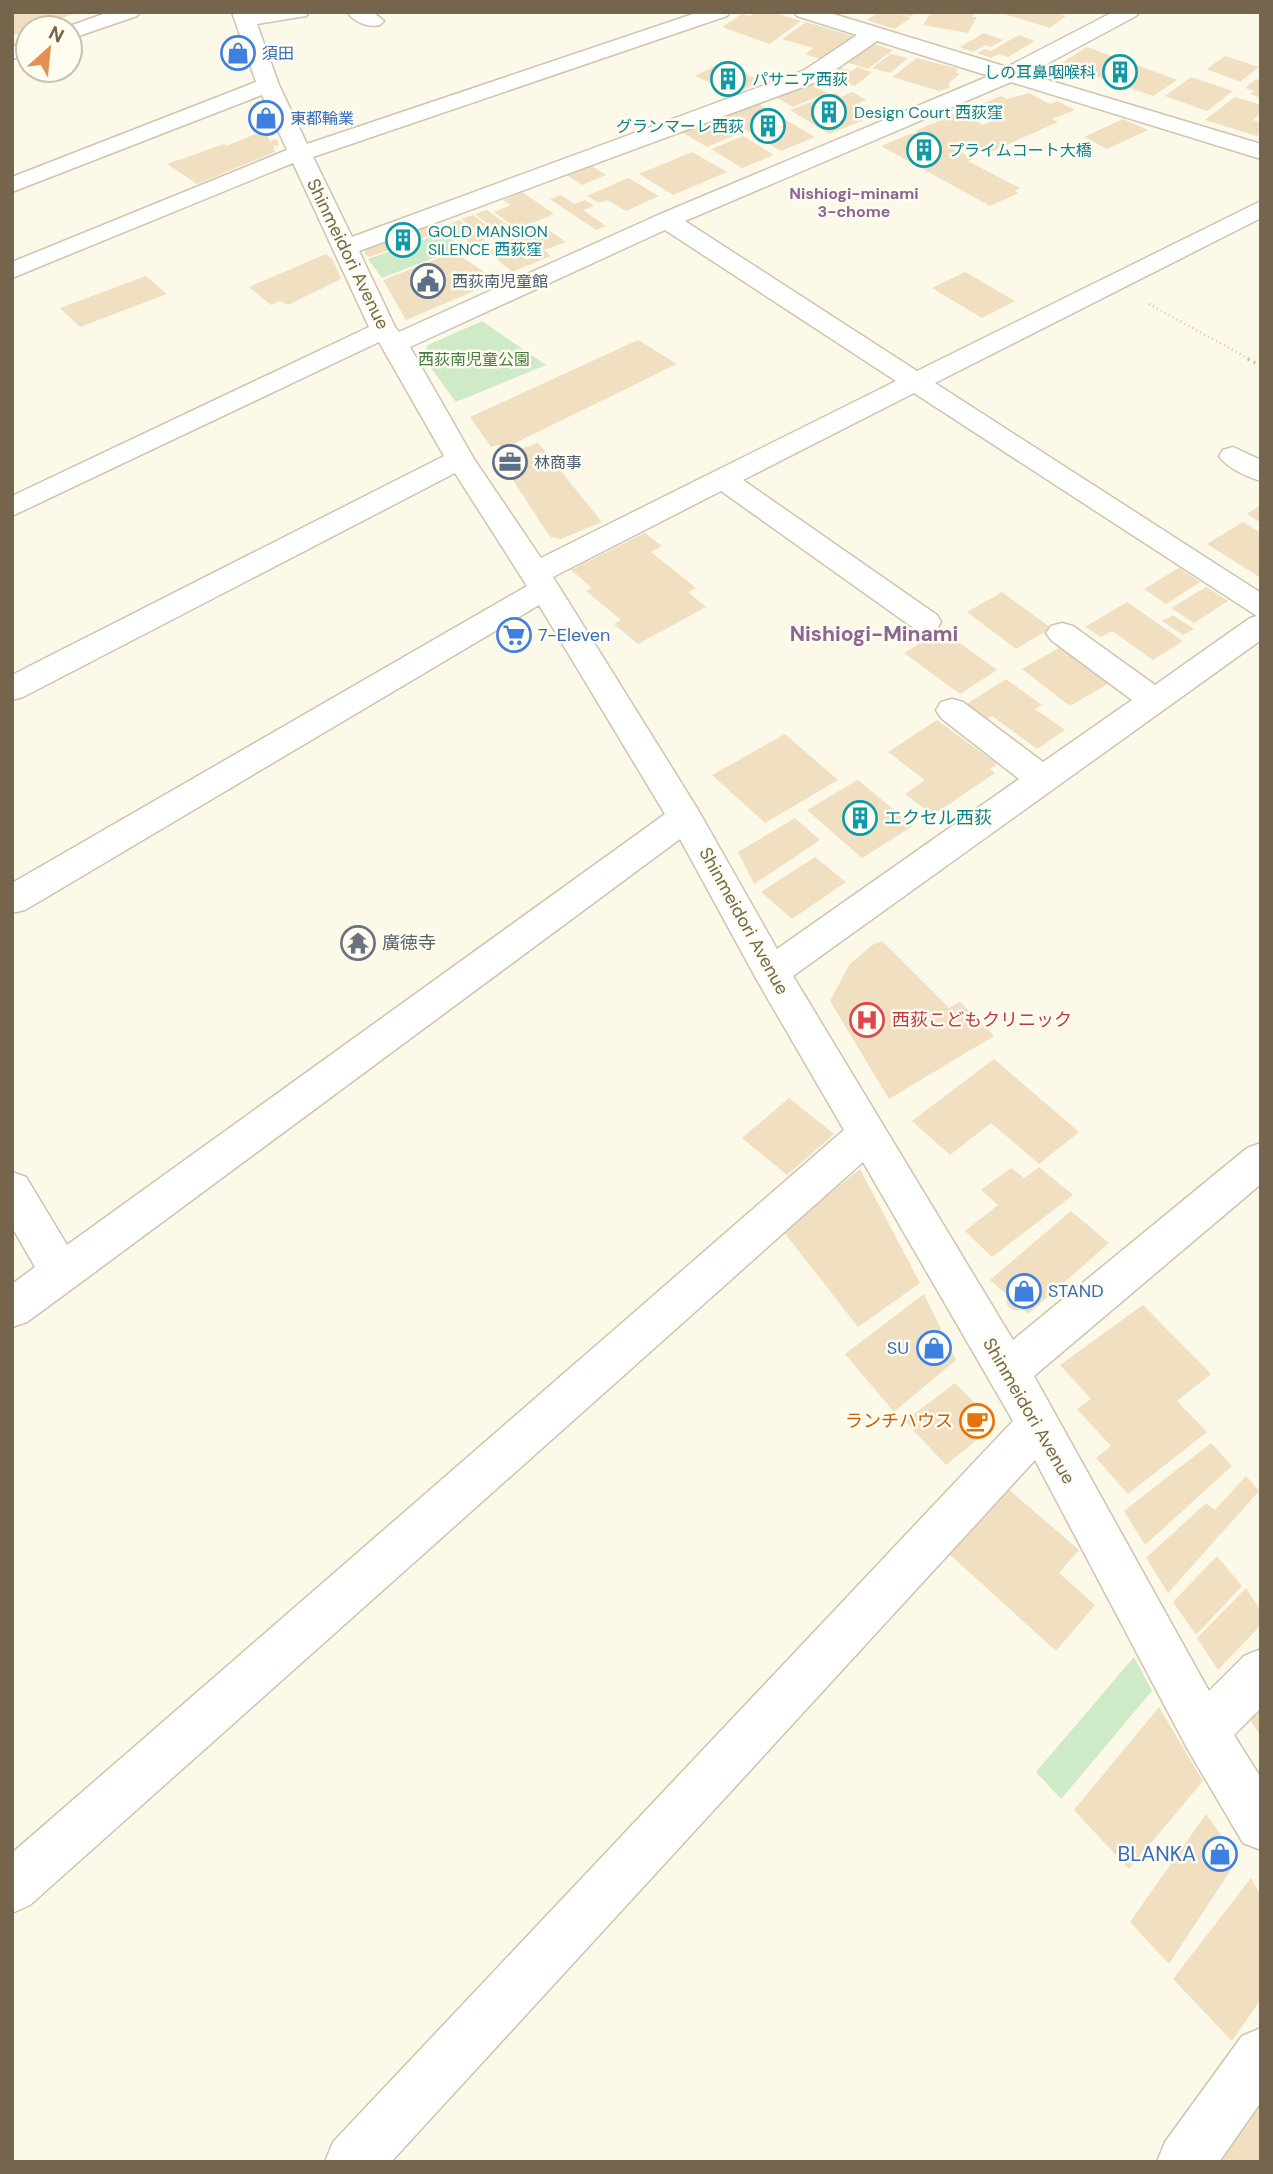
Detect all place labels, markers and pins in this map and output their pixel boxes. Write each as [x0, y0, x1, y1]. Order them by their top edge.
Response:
shop icon: 須田 [219, 34, 257, 72]
place label: 須田 [262, 43, 294, 64]
building icon: しの耳鼻咽喉科 [1101, 53, 1139, 91]
building icon: パサニア西荻 [709, 60, 747, 98]
place label: しの耳鼻咽喉科 [984, 62, 1096, 83]
place label: パサニア西荻 [752, 69, 848, 90]
building icon: Design Court 西荻窪 [810, 93, 848, 131]
shop icon: 東都輪業 [247, 99, 285, 137]
place label: Design Court 西荻窪 [854, 102, 1003, 123]
building icon: グランマーレ西荻 [749, 107, 787, 145]
place label: 東都輪業 [290, 108, 354, 129]
place label: グランマーレ西荻 [616, 116, 744, 137]
building icon: プライムコート大橋 [905, 131, 943, 169]
place label: プライムコート大橋 [948, 140, 1092, 161]
building icon: GOLD MANSION SILENCE 西荻窪 [384, 221, 422, 259]
place label: GOLD MANSION SILENCE 西荻窪 [428, 221, 548, 260]
public building icon: 西荻南児童館 [409, 262, 447, 300]
place label: 西荻南児童館 [452, 271, 548, 292]
office icon: 林商事 [491, 443, 529, 481]
place label: 林商事 [534, 452, 582, 473]
supermarket icon: 7-Eleven [495, 616, 533, 654]
place label: 7-Eleven [538, 623, 610, 647]
building icon: エクセル西荻 [841, 799, 879, 837]
place label: エクセル西荻 [884, 806, 992, 830]
temple icon: 廣徳寺 [339, 924, 377, 962]
place label: 廣徳寺 [382, 931, 436, 955]
hospital icon: 西荻こどもクリニック [848, 1001, 886, 1039]
place label: 西荻こどもクリニック [892, 1008, 1072, 1032]
shop icon: STAND [1005, 1272, 1043, 1310]
place label: STAND [1048, 1279, 1104, 1303]
shop icon: SU [915, 1329, 953, 1367]
place label: SU [887, 1336, 909, 1360]
cafe icon: ランチハウス [958, 1402, 996, 1440]
place label: ランチハウス [845, 1409, 953, 1433]
shop icon: BLANKA [1201, 1835, 1239, 1873]
place label: BLANKA [1118, 1840, 1196, 1868]

